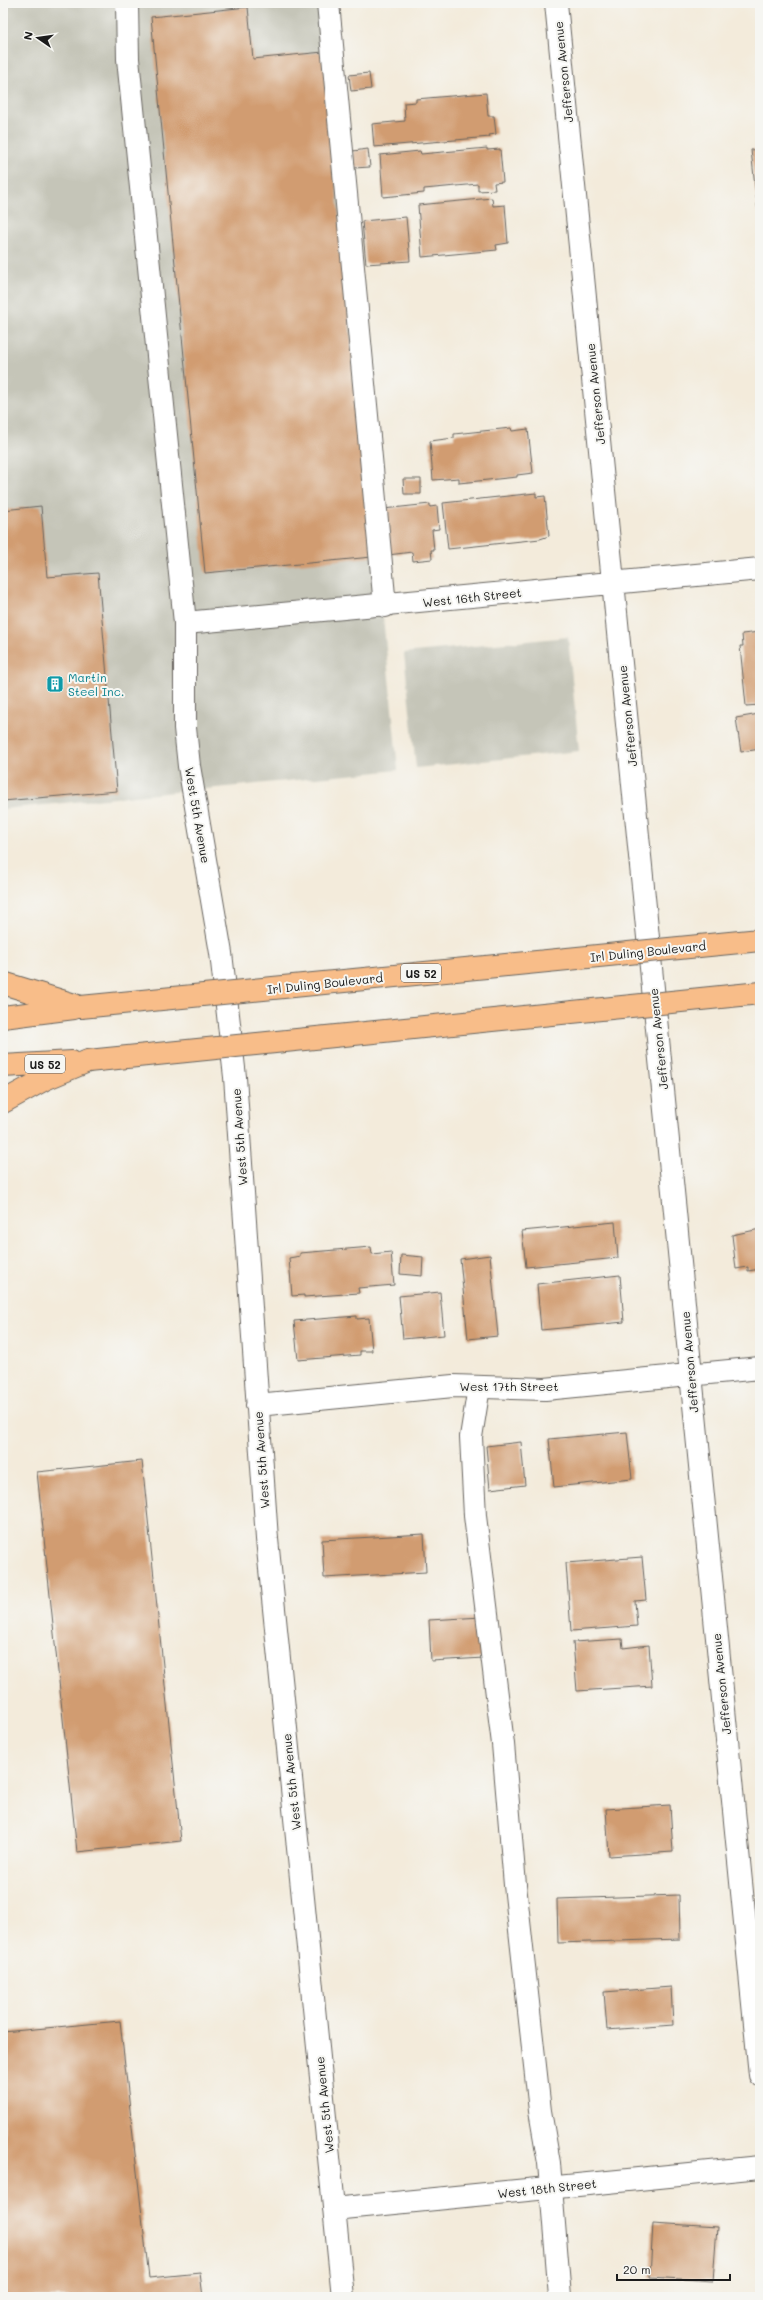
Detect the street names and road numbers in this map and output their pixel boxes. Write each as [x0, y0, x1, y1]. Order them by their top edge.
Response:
street label: Jefferson Avenue [550, 21, 576, 123]
street label: Jefferson Avenue [582, 343, 608, 445]
street label: West 16th Street [422, 584, 522, 610]
street label: Jefferson Avenue [614, 665, 640, 767]
street label: West 5th Avenue [182, 766, 214, 864]
street label: Irl Duling Boulevard [589, 937, 707, 965]
road number: US 52 [401, 964, 441, 982]
street label: Irl Duling Boulevard [266, 969, 384, 997]
street label: Jefferson Avenue [645, 988, 671, 1090]
road number: US 52 [25, 1055, 65, 1073]
street label: West 5th Avenue [228, 1088, 250, 1186]
street label: Jefferson Avenue [677, 1311, 701, 1413]
street label: West 17th Street [459, 1378, 559, 1394]
street label: West 5th Avenue [250, 1411, 272, 1509]
street label: Jefferson Avenue [708, 1633, 734, 1735]
street label: West 5th Avenue [278, 1733, 304, 1831]
street label: West 5th Avenue [311, 2056, 337, 2154]
street label: West 18th Street [497, 2175, 597, 2201]

